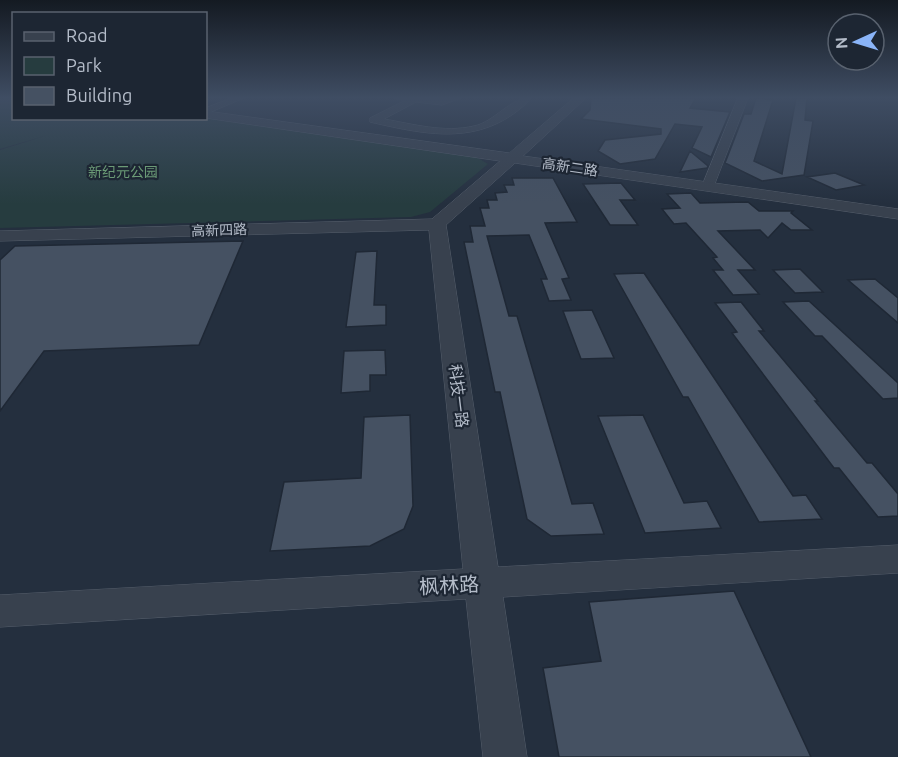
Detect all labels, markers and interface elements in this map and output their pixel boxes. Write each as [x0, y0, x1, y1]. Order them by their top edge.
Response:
legend [12, 12, 207, 120]
north arrow [826, 12, 886, 72]
text: Road [66, 25, 108, 45]
text: N [832, 36, 850, 50]
text: Park [66, 55, 102, 75]
text: Building [66, 85, 132, 105]
street label: 高新二路 [541, 155, 599, 179]
park label: 新纪元公园 [88, 164, 158, 180]
street label: 高新四路 [191, 221, 247, 239]
street label: 科技一路 [446, 363, 472, 429]
street label: 枫林路 [418, 572, 480, 598]

